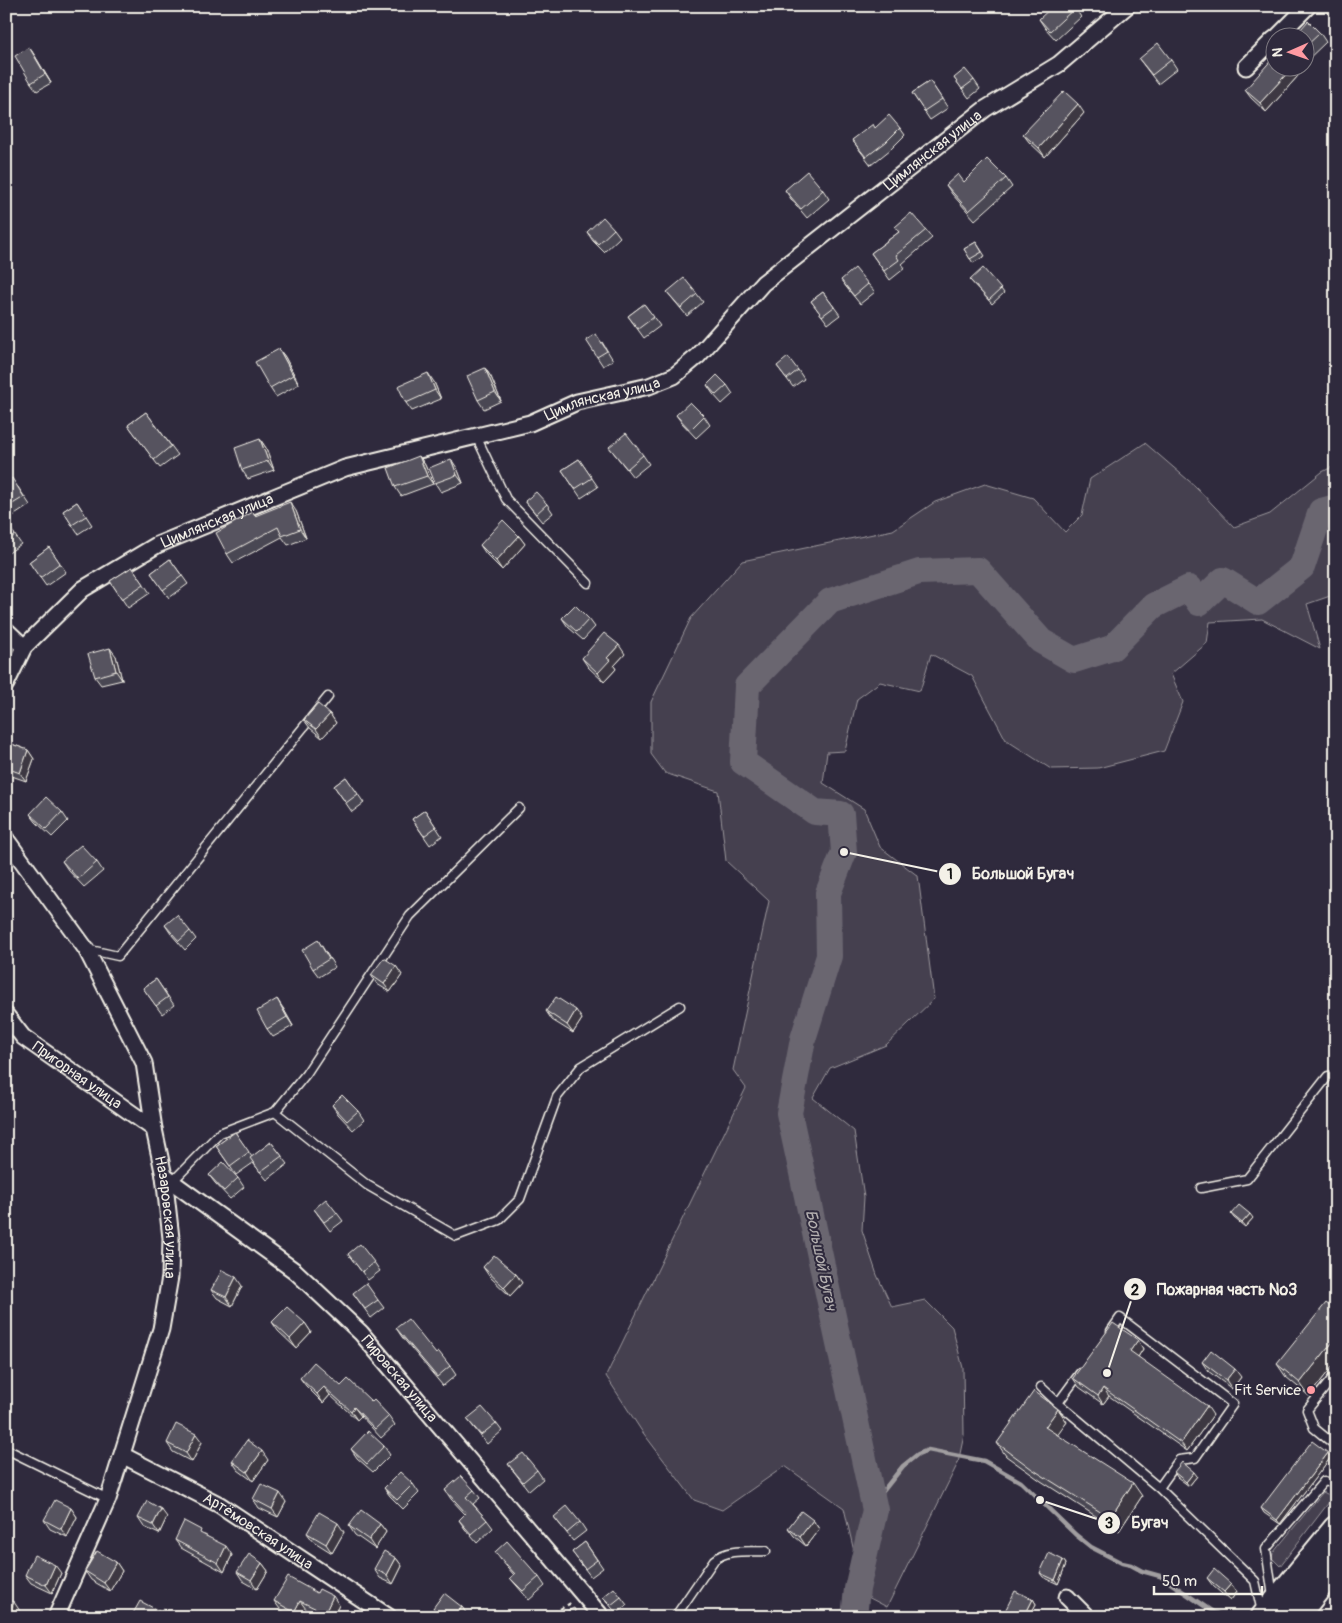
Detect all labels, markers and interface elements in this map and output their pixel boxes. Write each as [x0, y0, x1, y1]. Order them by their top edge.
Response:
north arrow [1264, 28, 1314, 78]
text: N [1269, 47, 1286, 57]
street label: Цимлянская улица [879, 106, 985, 195]
street label: Цимлянская улица [541, 373, 663, 425]
street label: Цимлянская улица [158, 489, 276, 552]
callout: Большой Бугач [937, 858, 1085, 889]
text: Большой Бугач [972, 864, 1074, 884]
text: 1 [947, 865, 953, 884]
street label: Пригорная улица [29, 1037, 126, 1113]
street label: Назаровская улица [150, 1154, 180, 1279]
water label: Большой Бугач [801, 1208, 842, 1313]
callout: Пожарная часть №3 [1122, 1274, 1308, 1305]
text: Пожарная часть №3 [1157, 1280, 1297, 1300]
text: 2 [1131, 1281, 1139, 1300]
street label: Пировская улица [357, 1331, 442, 1426]
place label: Fit Service [1234, 1381, 1302, 1400]
marker: Fit Service [1305, 1384, 1317, 1396]
street label: Артёмовская улица [200, 1488, 317, 1574]
callout: Бугач [1097, 1507, 1179, 1538]
text: Бугач [1131, 1513, 1169, 1533]
text: 3 [1105, 1514, 1113, 1533]
scale bar [1154, 1563, 1262, 1595]
text: 50 m [1162, 1572, 1197, 1591]

